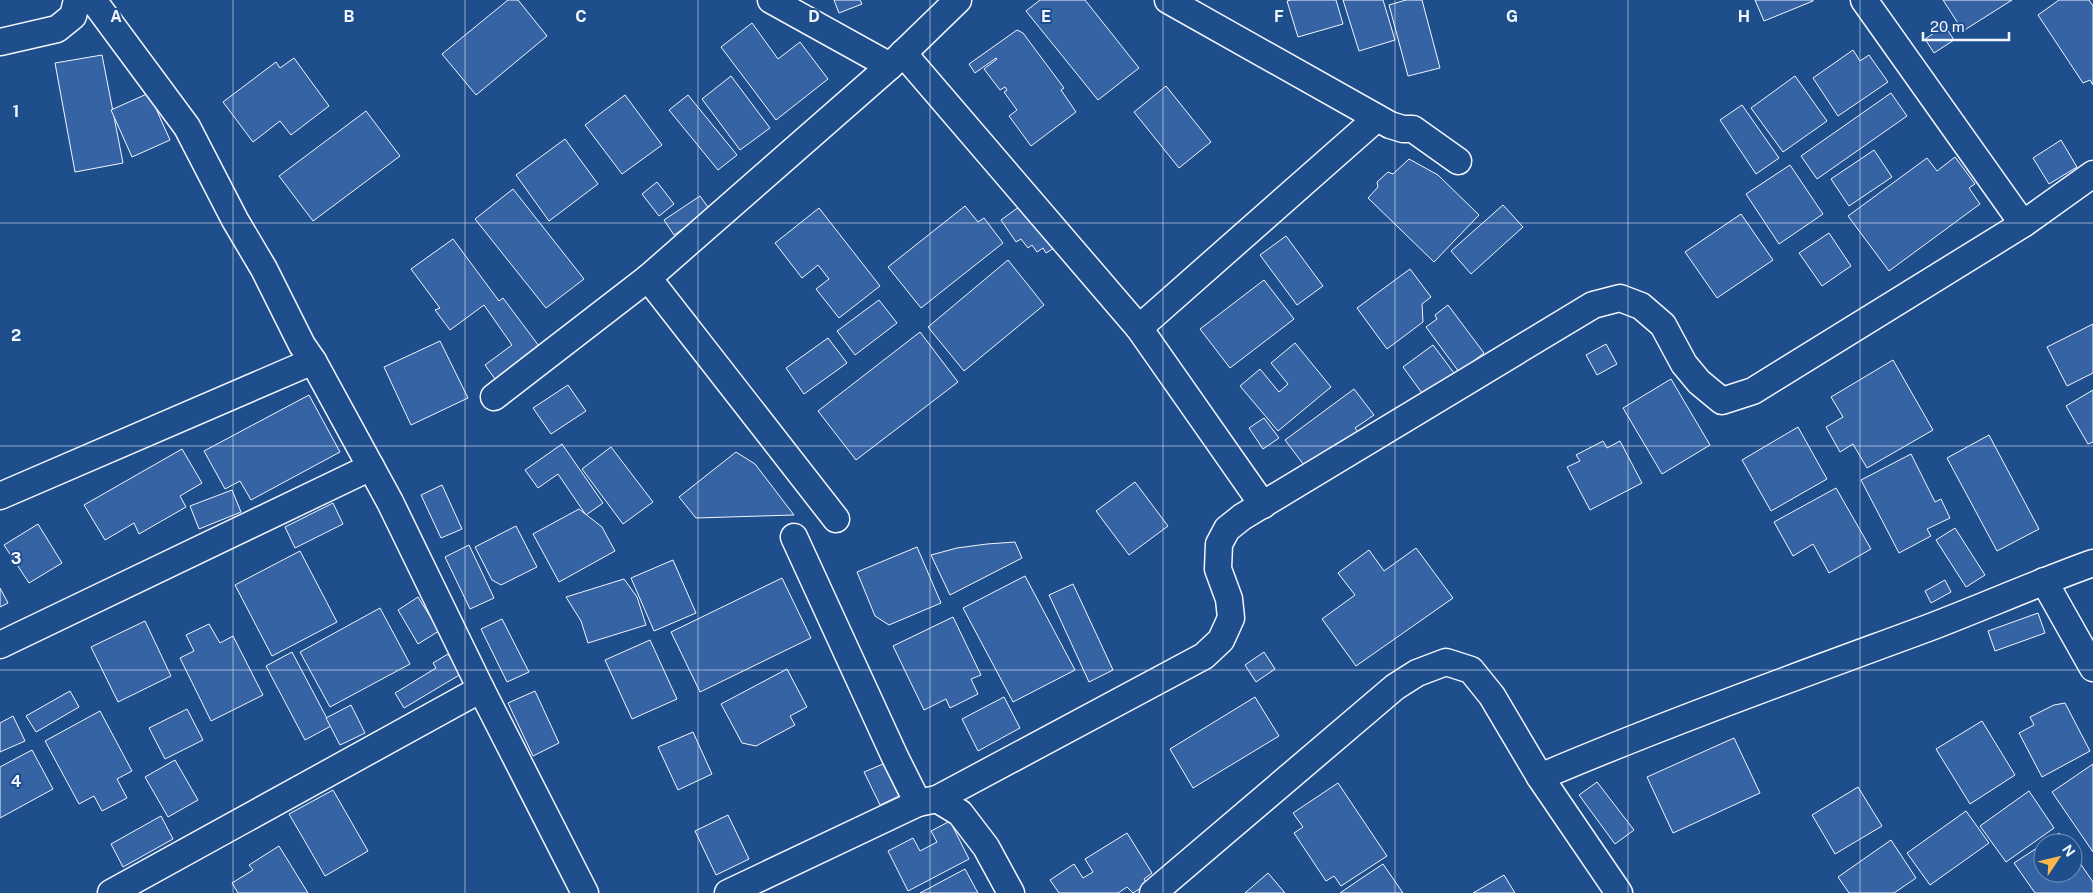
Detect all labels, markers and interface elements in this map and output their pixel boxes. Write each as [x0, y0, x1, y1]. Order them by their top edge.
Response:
text: A [110, 7, 122, 26]
text: B [344, 7, 355, 26]
text: C [575, 7, 587, 26]
text: D [808, 7, 820, 26]
text: E [1041, 7, 1051, 26]
text: F [1274, 7, 1284, 26]
text: G [1506, 7, 1518, 26]
text: H [1738, 7, 1750, 26]
scale bar [1923, 10, 2009, 42]
text: 20 m [1930, 18, 1965, 35]
text: 1 [13, 102, 19, 121]
text: 2 [11, 326, 21, 345]
text: 3 [11, 549, 21, 568]
text: 4 [11, 772, 22, 791]
north arrow [2033, 833, 2083, 883]
text: N [2059, 841, 2078, 860]

